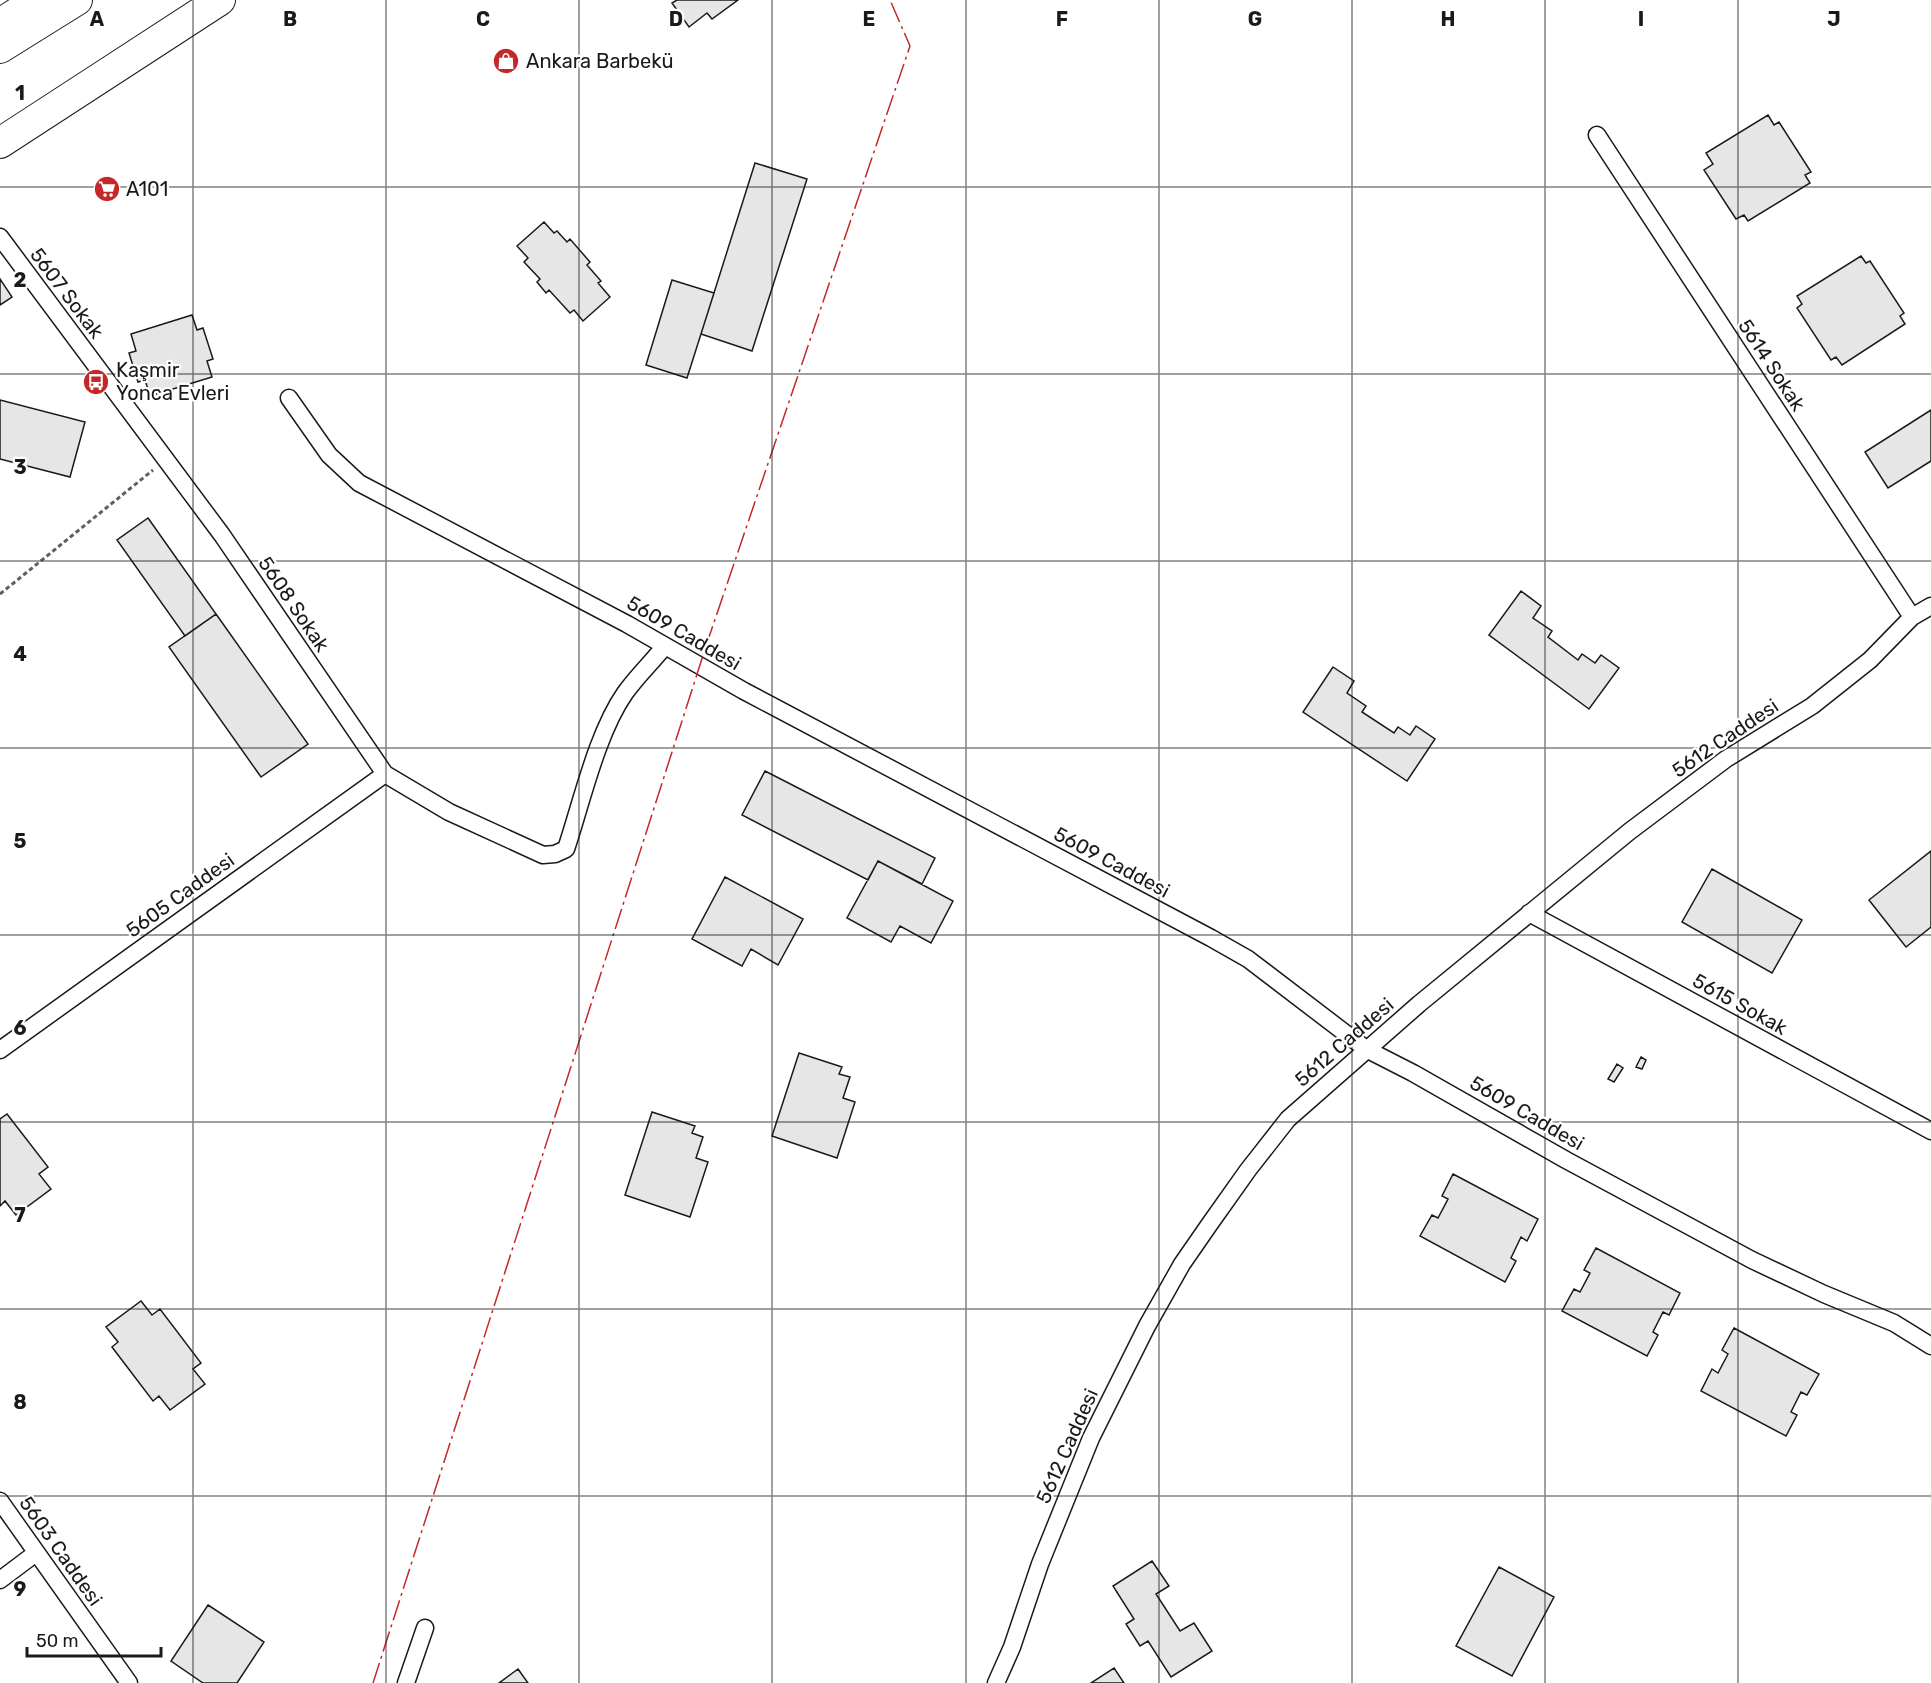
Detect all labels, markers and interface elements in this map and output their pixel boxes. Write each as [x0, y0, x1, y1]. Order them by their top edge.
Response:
text: A [90, 7, 105, 31]
text: B [283, 7, 297, 31]
text: C [476, 7, 490, 31]
text: D [669, 7, 683, 31]
text: E [863, 7, 875, 31]
text: F [1056, 7, 1068, 31]
text: G [1248, 7, 1262, 31]
text: H [1441, 7, 1455, 31]
text: I [1638, 7, 1644, 31]
text: J [1827, 7, 1841, 31]
shop icon: Ankara Barbekü [491, 46, 521, 76]
place label: Ankara Barbekü [526, 49, 674, 73]
text: 1 [15, 81, 25, 105]
supermarket icon: A101 [92, 174, 122, 204]
place label: A101 [126, 177, 168, 201]
street label: 5607 Sokak [25, 243, 109, 344]
text: 2 [14, 268, 27, 292]
street label: 5614 Sokak [1733, 315, 1811, 416]
place label: Kaşmir Yonca Evleri [116, 358, 229, 405]
bus stop icon: Kaşmir Yonca Evleri [81, 367, 111, 397]
text: 3 [13, 455, 27, 479]
street label: 5608 Sokak [253, 552, 335, 657]
street label: 5609 Caddesi [623, 591, 745, 675]
text: 4 [13, 642, 27, 666]
street label: 5612 Caddesi [1667, 694, 1783, 782]
street label: 5609 Caddesi [1050, 821, 1174, 903]
text: 5 [14, 829, 27, 853]
street label: 5605 Caddesi [121, 848, 239, 942]
street label: 5615 Sokak [1689, 968, 1792, 1040]
street label: 5612 Caddesi [1290, 993, 1398, 1091]
text: 6 [13, 1016, 27, 1040]
street label: 5609 Caddesi [1466, 1071, 1588, 1155]
text: 7 [14, 1203, 26, 1227]
street label: 5612 Caddesi [1031, 1385, 1103, 1507]
text: 8 [13, 1390, 27, 1414]
street label: 5603 Caddesi [14, 1492, 108, 1610]
text: 9 [14, 1577, 27, 1601]
scale bar [27, 1620, 160, 1658]
text: 50 m [36, 1630, 79, 1652]

